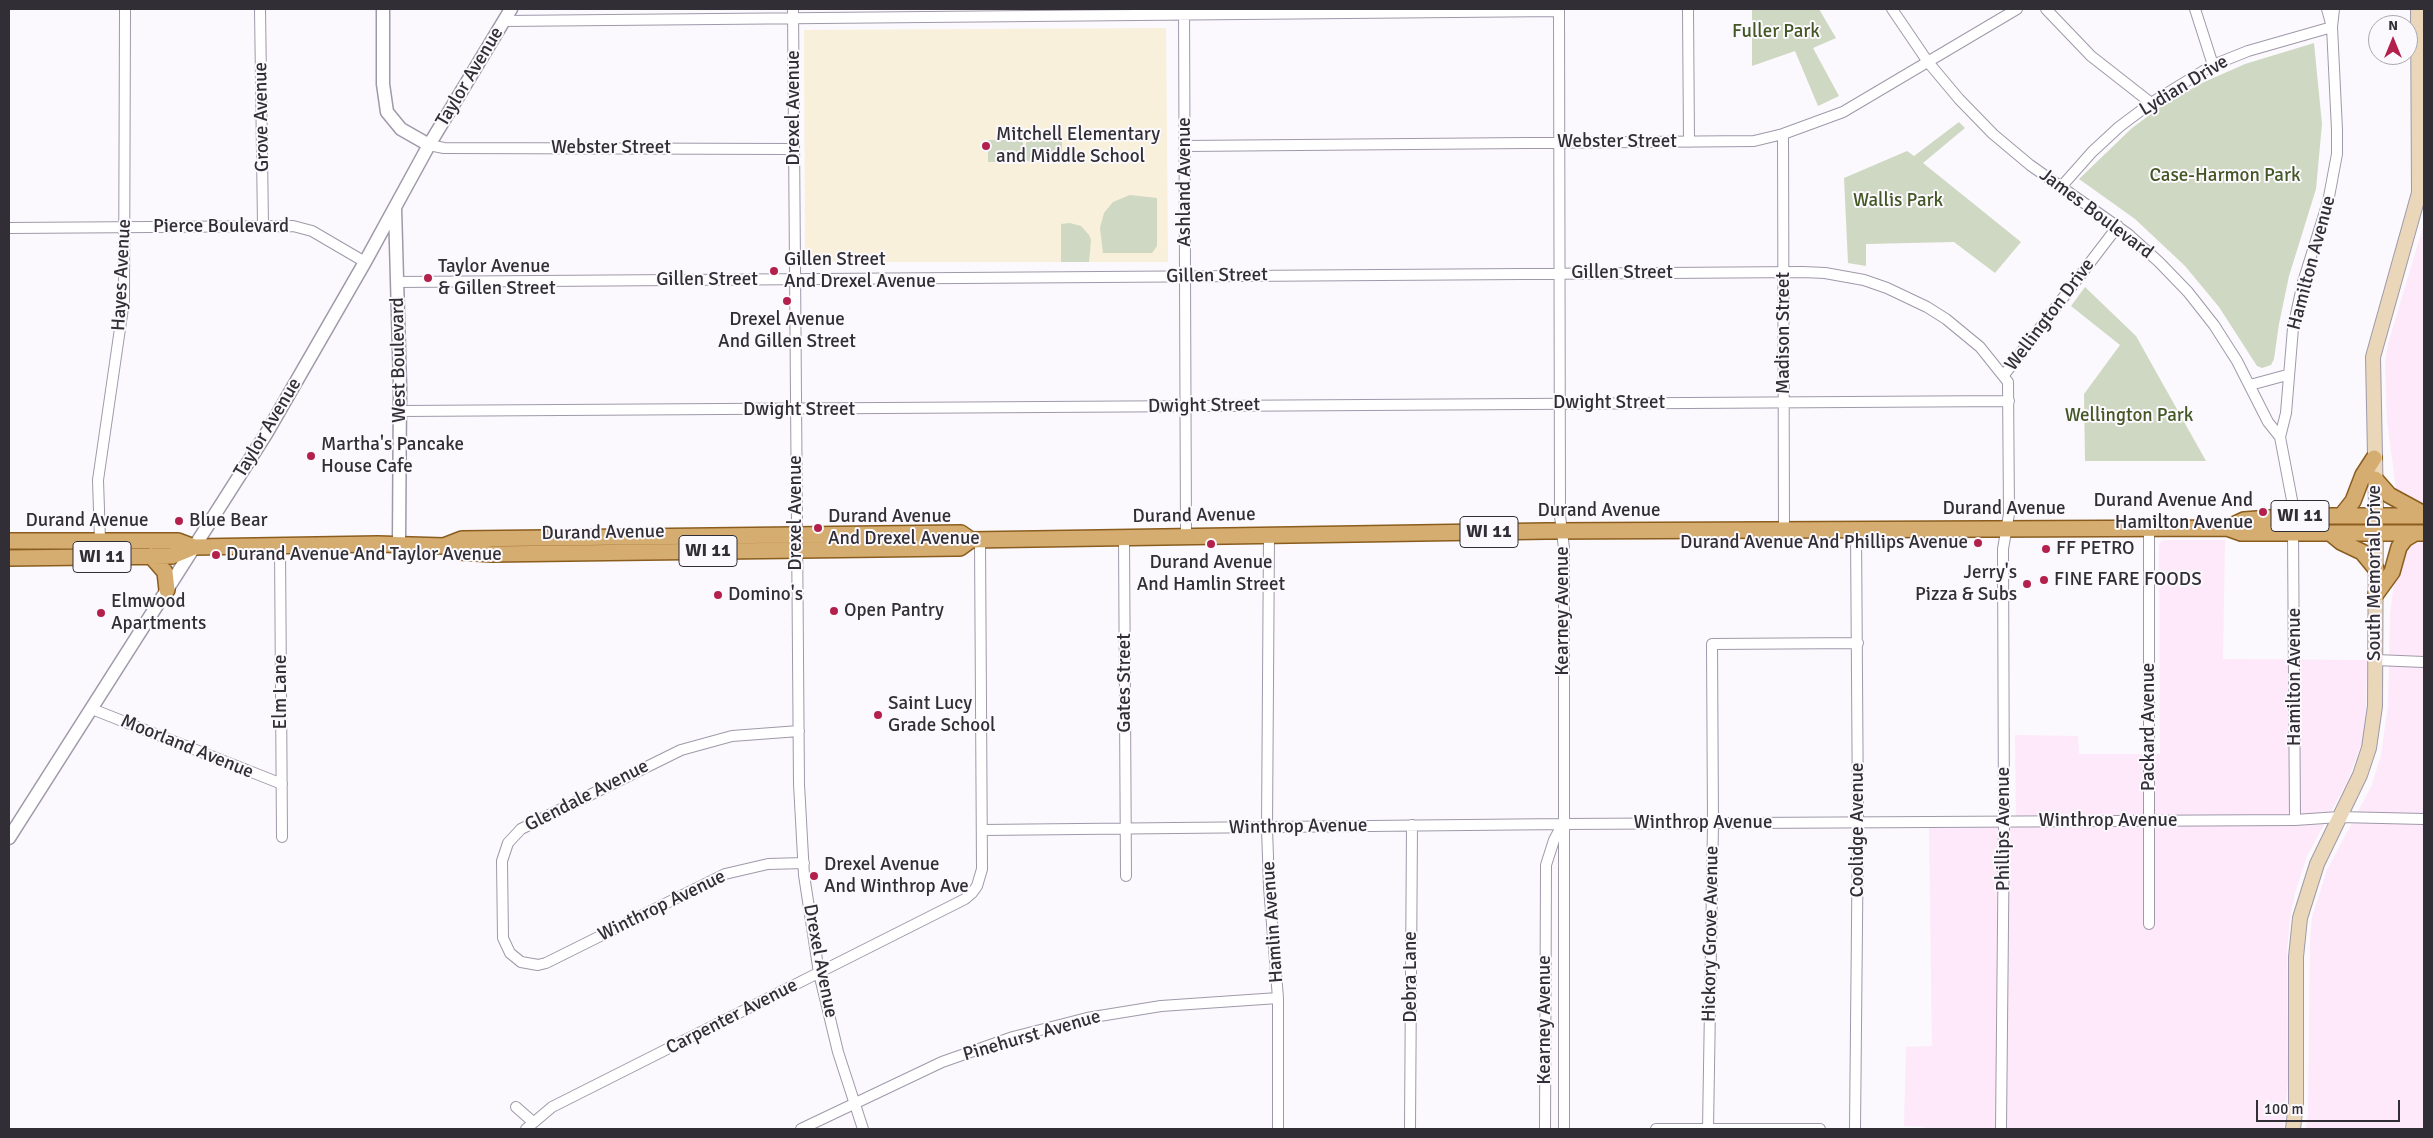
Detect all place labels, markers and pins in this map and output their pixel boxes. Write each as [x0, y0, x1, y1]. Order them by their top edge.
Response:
place label: Mitchell Elementary and Middle School [996, 124, 1160, 168]
marker: Mitchell Elementary and Middle School [980, 140, 992, 152]
place label: Gillen Street And Drexel Avenue [784, 249, 936, 293]
place label: Taylor Avenue & Gillen Street [438, 256, 556, 300]
marker: Gillen Street And Drexel Avenue [768, 265, 780, 277]
marker: Taylor Avenue & Gillen Street [422, 272, 434, 284]
marker: Drexel Avenue And Gillen Street [781, 295, 793, 307]
place label: Drexel Avenue And Gillen Street [718, 309, 856, 353]
place label: Martha's Pancake House Cafe [321, 434, 464, 478]
marker: Martha's Pancake House Cafe [305, 450, 317, 462]
place label: Durand Avenue And Hamilton Avenue [2094, 490, 2253, 534]
place label: Durand Avenue And Drexel Avenue [828, 506, 980, 550]
marker: Durand Avenue And Hamilton Avenue [2257, 506, 2269, 518]
place label: Blue Bear [189, 510, 268, 532]
marker: Blue Bear [173, 515, 185, 527]
marker: Durand Avenue And Drexel Avenue [812, 522, 824, 534]
place label: Durand Avenue And Phillips Avenue [1680, 532, 1968, 554]
marker: Durand Avenue And Phillips Avenue [1972, 537, 1984, 549]
marker: Durand Avenue And Hamlin Street [1205, 538, 1217, 550]
place label: FF PETRO [2056, 538, 2135, 560]
marker: FF PETRO [2040, 543, 2052, 555]
place label: Durand Avenue And Taylor Avenue [226, 544, 502, 566]
marker: Durand Avenue And Taylor Avenue [210, 549, 222, 561]
place label: Durand Avenue And Hamlin Street [1137, 552, 1285, 596]
place label: Jerry's Pizza & Subs [1915, 562, 2017, 606]
place label: FINE FARE FOODS [2054, 569, 2202, 591]
marker: FINE FARE FOODS [2038, 574, 2050, 586]
marker: Jerry's Pizza & Subs [2021, 578, 2033, 590]
place label: Domino's [728, 584, 803, 606]
marker: Domino's [712, 589, 724, 601]
place label: Elmwood Apartments [111, 591, 206, 635]
place label: Open Pantry [844, 600, 944, 622]
marker: Open Pantry [828, 605, 840, 617]
marker: Elmwood Apartments [95, 607, 107, 619]
place label: Saint Lucy Grade School [888, 693, 996, 737]
marker: Saint Lucy Grade School [872, 709, 884, 721]
place label: Drexel Avenue And Winthrop Ave [824, 854, 969, 898]
marker: Drexel Avenue And Winthrop Ave [808, 870, 820, 882]

